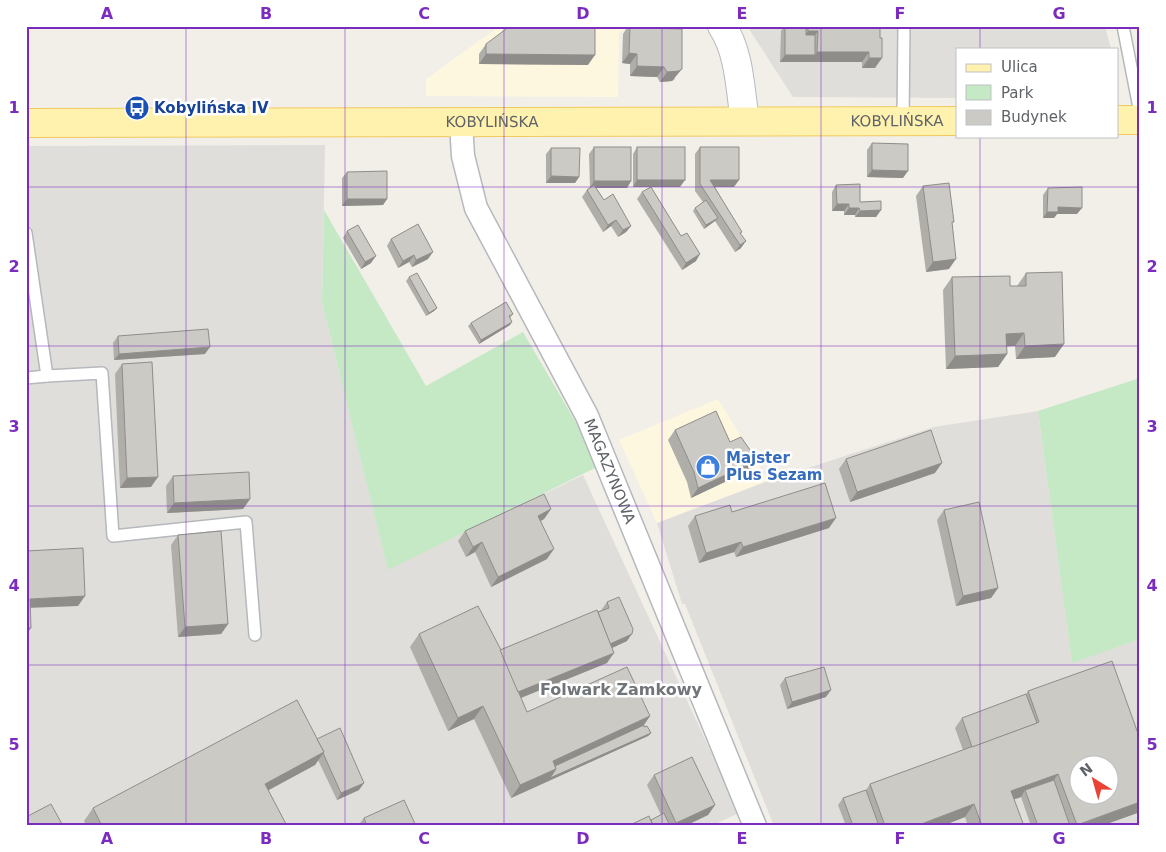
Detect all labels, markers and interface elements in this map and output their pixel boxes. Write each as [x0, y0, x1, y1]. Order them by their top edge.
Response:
text: A [101, 4, 114, 23]
text: B [260, 4, 272, 23]
text: C [418, 4, 430, 23]
text: D [576, 4, 590, 23]
text: E [737, 4, 747, 23]
text: F [895, 4, 905, 23]
text: G [1052, 4, 1066, 23]
legend [956, 48, 1118, 138]
text: Ulica [1001, 58, 1038, 76]
text: Park [1001, 84, 1034, 102]
bus stop icon: Kobylińska IV [124, 95, 150, 121]
text: 1 [8, 98, 20, 117]
text: 1 [1146, 98, 1158, 117]
place label: Kobylińska IV [154, 99, 269, 117]
text: Budynek [1001, 108, 1067, 126]
street label: KOBYLIŃSKA [851, 111, 944, 130]
street label: KOBYLIŃSKA [446, 112, 539, 131]
text: 2 [8, 257, 20, 276]
text: 2 [1146, 257, 1158, 276]
street label: MAGAZYNOWA [580, 416, 639, 527]
text: 3 [8, 417, 20, 436]
text: 3 [1146, 417, 1158, 436]
place label: Majster Plus Sezam [726, 449, 822, 484]
shop icon: Majster Plus Sezam [695, 454, 721, 480]
text: 4 [8, 576, 20, 595]
text: 4 [1146, 576, 1158, 595]
district label: Folwark Zamkowy [540, 680, 703, 699]
text: 5 [8, 735, 20, 754]
text: 5 [1146, 735, 1158, 754]
north arrow [1068, 754, 1118, 804]
text: N [1077, 760, 1096, 780]
text: A [101, 829, 114, 848]
text: B [260, 829, 272, 848]
text: C [418, 829, 430, 848]
text: D [576, 829, 590, 848]
text: E [737, 829, 747, 848]
text: F [895, 829, 905, 848]
text: G [1052, 829, 1066, 848]

